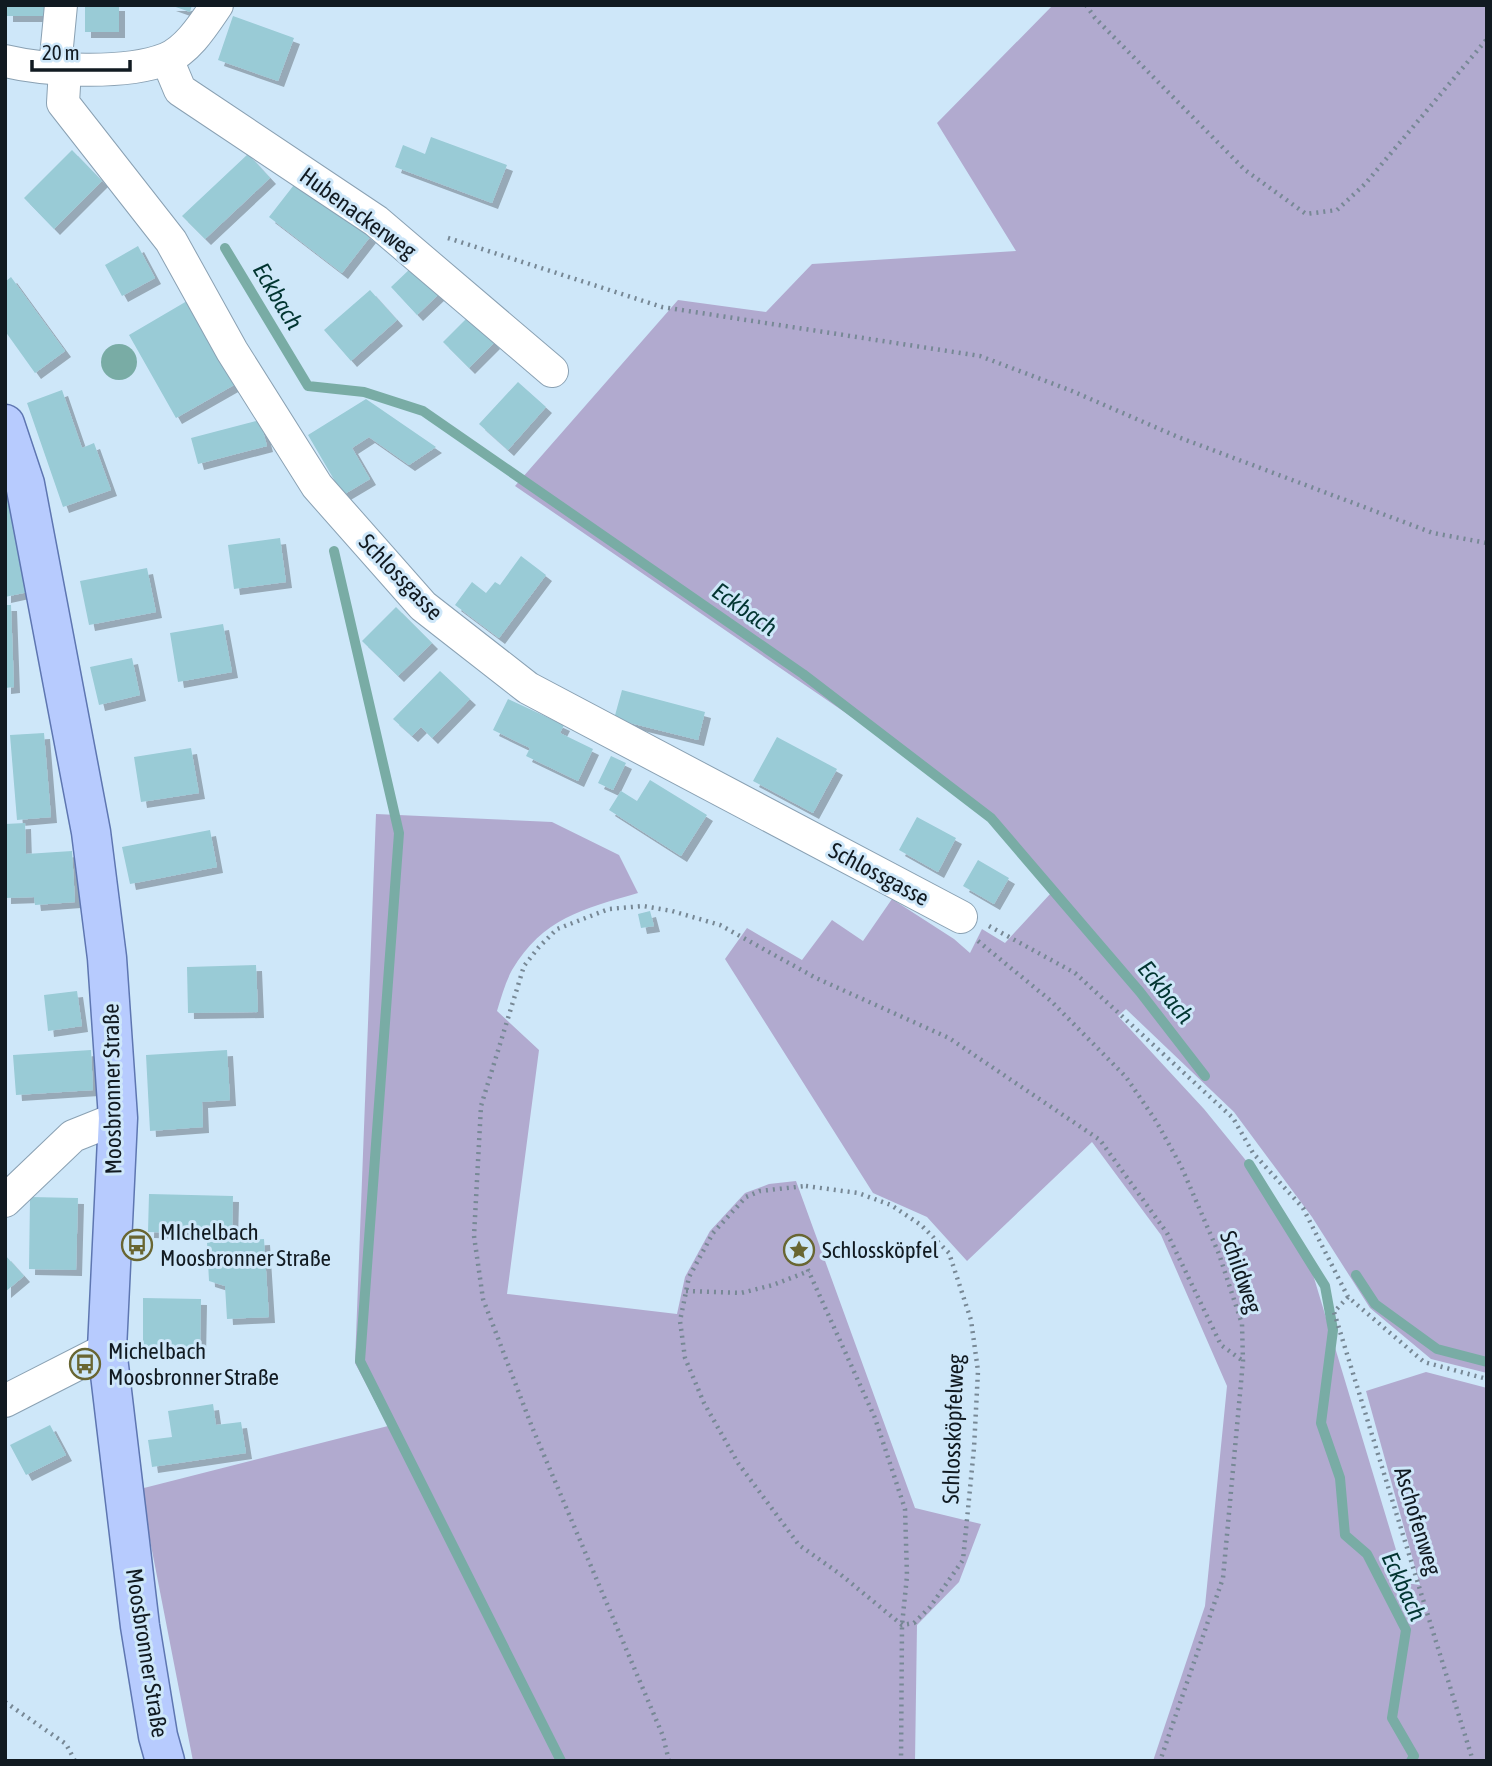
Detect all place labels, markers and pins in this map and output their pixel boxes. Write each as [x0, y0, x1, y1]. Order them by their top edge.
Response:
place label: MIchelbach Moosbronner Straße [160, 1219, 331, 1271]
bus stop icon: MIchelbach Moosbronner Straße [120, 1228, 154, 1262]
place icon: Schlossköpfel [782, 1233, 816, 1267]
place label: Schlossköpfel [822, 1237, 939, 1263]
place label: Michelbach Moosbronner Straße [108, 1338, 279, 1390]
bus stop icon: Michelbach Moosbronner Straße [68, 1347, 102, 1381]

